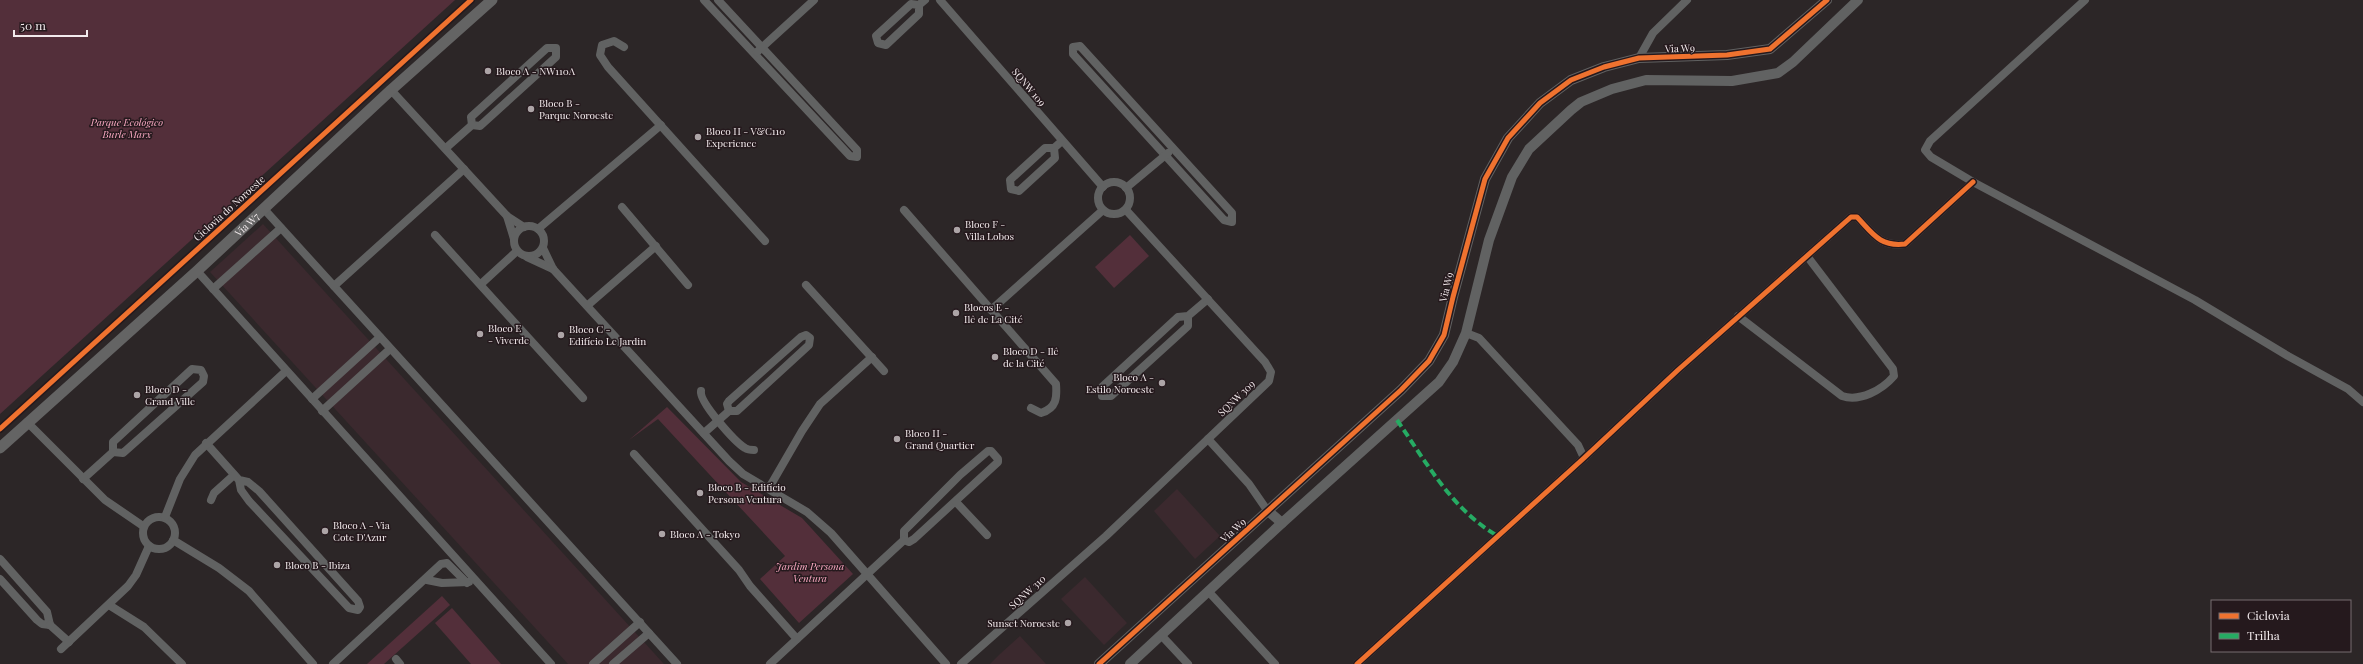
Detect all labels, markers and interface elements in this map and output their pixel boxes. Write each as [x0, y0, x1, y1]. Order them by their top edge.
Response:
scale bar [14, 12, 87, 38]
text: 50 m [20, 17, 46, 33]
street label: Via W9 [1664, 40, 1695, 56]
place label: Bloco A - NW110A [496, 64, 576, 78]
street label: SQNW 109 [1009, 65, 1049, 109]
marker: Bloco A - NW110A [483, 66, 493, 76]
place label: Bloco B - Parque Noroeste [539, 96, 613, 122]
marker: Bloco B - Parque Noroeste [526, 104, 536, 114]
park label: Parque Ecológico Burle Marx [90, 115, 163, 141]
place label: Bloco H - V&C110 Experience [706, 124, 785, 150]
marker: Bloco H - V&C110 Experience [693, 132, 703, 142]
street label: Ciclovia do Noroeste [190, 172, 268, 244]
street label: Via W7 [231, 209, 262, 240]
place label: Bloco F - Villa Lobos [964, 217, 1014, 243]
marker: Bloco F - Villa Lobos [952, 225, 962, 235]
street label: Via W9 [1435, 271, 1456, 304]
place label: Blocos E - Ilê de La Cité [964, 300, 1023, 326]
marker: Blocos E - Ilê de La Cité [951, 308, 961, 318]
place label: Bloco E - Viverde [488, 321, 529, 347]
place label: Bloco C - Edifício Le Jardin [569, 322, 646, 348]
marker: Bloco E - Viverde [475, 329, 485, 339]
marker: Bloco C - Edifício Le Jardin [556, 330, 566, 340]
place label: Bloco D - Ilê de la Cité [1003, 344, 1059, 370]
marker: Bloco D - Ilê de la Cité [990, 352, 1000, 362]
place label: Bloco A - Estilo Noroeste [1086, 370, 1154, 396]
street label: SQNW 309 [1214, 377, 1258, 419]
marker: Bloco A - Estilo Noroeste [1157, 378, 1167, 388]
place label: Bloco D - Grand Ville [145, 382, 195, 408]
marker: Bloco D - Grand Ville [132, 390, 142, 400]
place label: Bloco H - Grand Quartier [905, 426, 975, 452]
marker: Bloco H - Grand Quartier [892, 434, 902, 444]
place label: Bloco B - Edifício Persona Ventura [708, 480, 786, 506]
marker: Bloco B - Edifício Persona Ventura [695, 488, 705, 498]
street label: Via W9 [1216, 515, 1249, 546]
place label: Bloco A - Via Cote D'Azur [333, 518, 390, 544]
marker: Bloco A - Via Cote D'Azur [320, 526, 330, 536]
place label: Bloco A - Tokyo [670, 527, 741, 541]
marker: Bloco A - Tokyo [657, 529, 667, 539]
place label: Bloco B - Ibiza [285, 558, 350, 572]
park label: Jardim Persona Ventura [776, 559, 844, 585]
marker: Bloco B - Ibiza [272, 560, 282, 570]
street label: SQNW 310 [1006, 572, 1048, 612]
legend [2211, 600, 2351, 652]
text: Ciclovia [2247, 607, 2290, 623]
place label: Sunset Noroeste [987, 616, 1060, 630]
marker: Sunset Noroeste [1063, 618, 1073, 628]
text: Trilha [2247, 627, 2280, 643]

